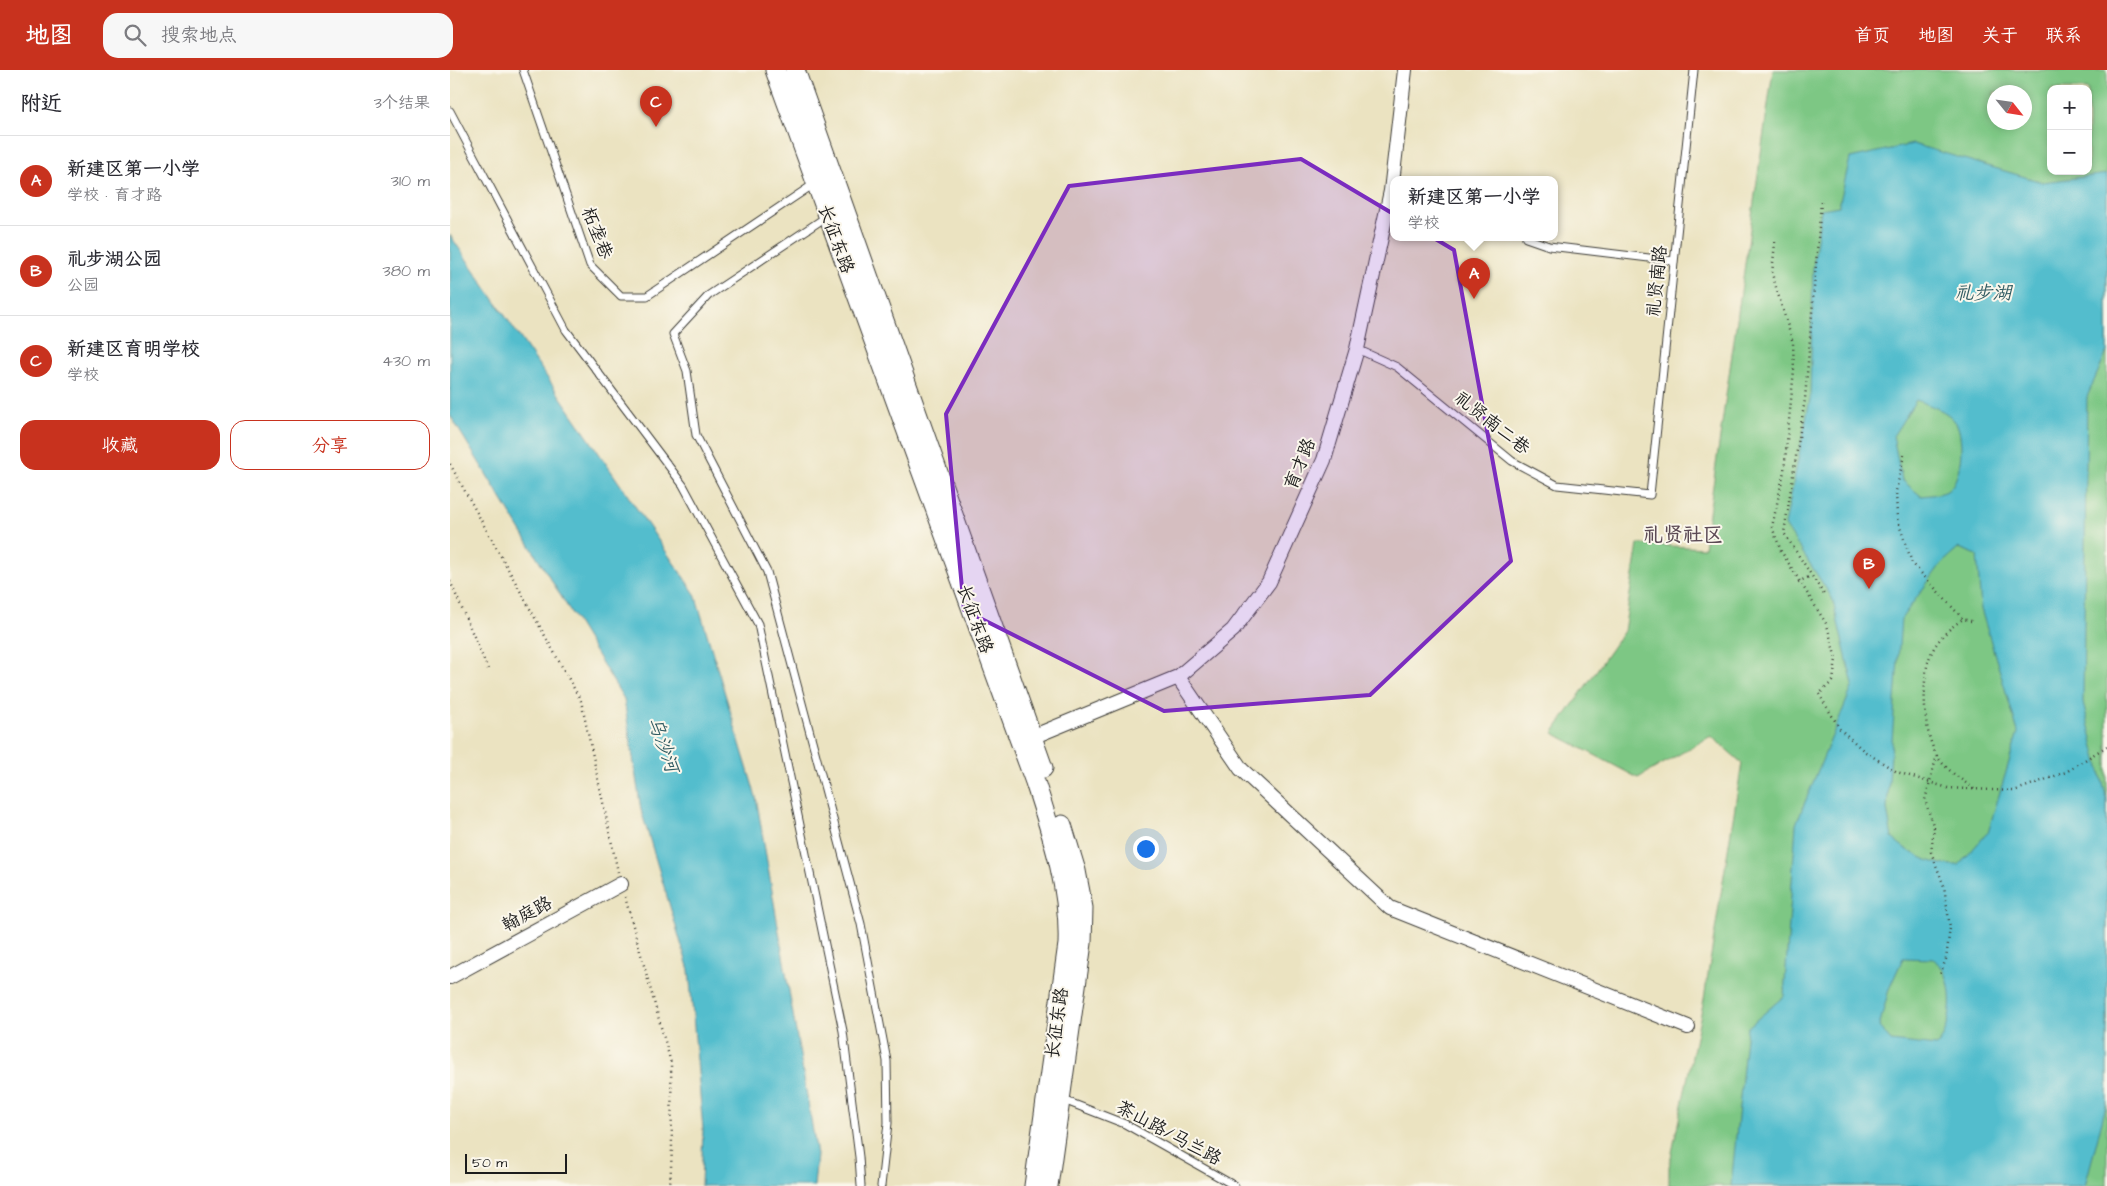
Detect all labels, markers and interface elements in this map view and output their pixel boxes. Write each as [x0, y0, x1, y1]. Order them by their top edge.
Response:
search box [103, 13, 453, 58]
text: 地图 [25, 19, 73, 53]
icon: search [121, 21, 149, 49]
text: 搜索地点 [161, 22, 237, 49]
text: 首页 [1854, 23, 1890, 48]
text: 地图 [1918, 23, 1954, 48]
text: 关于 [1982, 23, 2018, 48]
text: 联系 [2046, 23, 2082, 48]
north arrow [1987, 85, 2032, 130]
map controls [2047, 85, 2092, 175]
button: + [2047, 85, 2092, 130]
pin: C [640, 86, 672, 127]
text: 附近 [20, 89, 62, 118]
text: 3个结果 [374, 92, 430, 114]
button: − [2047, 130, 2092, 175]
text: 新建区第一小学 [67, 156, 200, 183]
text: A [31, 170, 41, 192]
text: 310 m [391, 170, 430, 192]
popup [1390, 176, 1558, 241]
text: 学校 · 育才路 [67, 184, 162, 206]
text: 新建区第一小学 [1407, 184, 1541, 211]
street label: 长征东路 [812, 201, 860, 277]
street label: 柘垄巷 [575, 203, 619, 263]
text: 学校 [1407, 212, 1440, 234]
street label: 礼贤南路 [1641, 244, 1673, 318]
text: 礼步湖公园 [67, 246, 162, 273]
pin: A [1458, 258, 1490, 299]
text: B [30, 260, 42, 282]
text: 380 m [383, 260, 430, 282]
text: 公园 [67, 274, 99, 296]
water label: 礼步湖 [1954, 280, 2013, 307]
text: 新建区育明学校 [67, 336, 200, 363]
text: C [30, 350, 42, 372]
text: 430 m [382, 350, 430, 372]
text: 学校 [67, 364, 99, 386]
street label: 礼贤南二巷 [1449, 385, 1535, 461]
button: 收藏 [20, 420, 220, 470]
button: 分享 [230, 420, 430, 470]
street label: 育才路 [1278, 434, 1322, 494]
district label: 礼贤社区 [1643, 521, 1723, 549]
pin: B [1853, 548, 1885, 589]
street label: 长征东路 [951, 581, 999, 657]
water label: 乌沙河 [641, 714, 686, 779]
your location [1133, 836, 1159, 862]
street label: 翰庭路 [497, 890, 557, 938]
street label: 长征东路 [1040, 986, 1074, 1060]
street label: 茶山路/马兰路 [1112, 1095, 1226, 1171]
scale bar [465, 1151, 568, 1174]
text: 50 m [472, 1153, 507, 1173]

